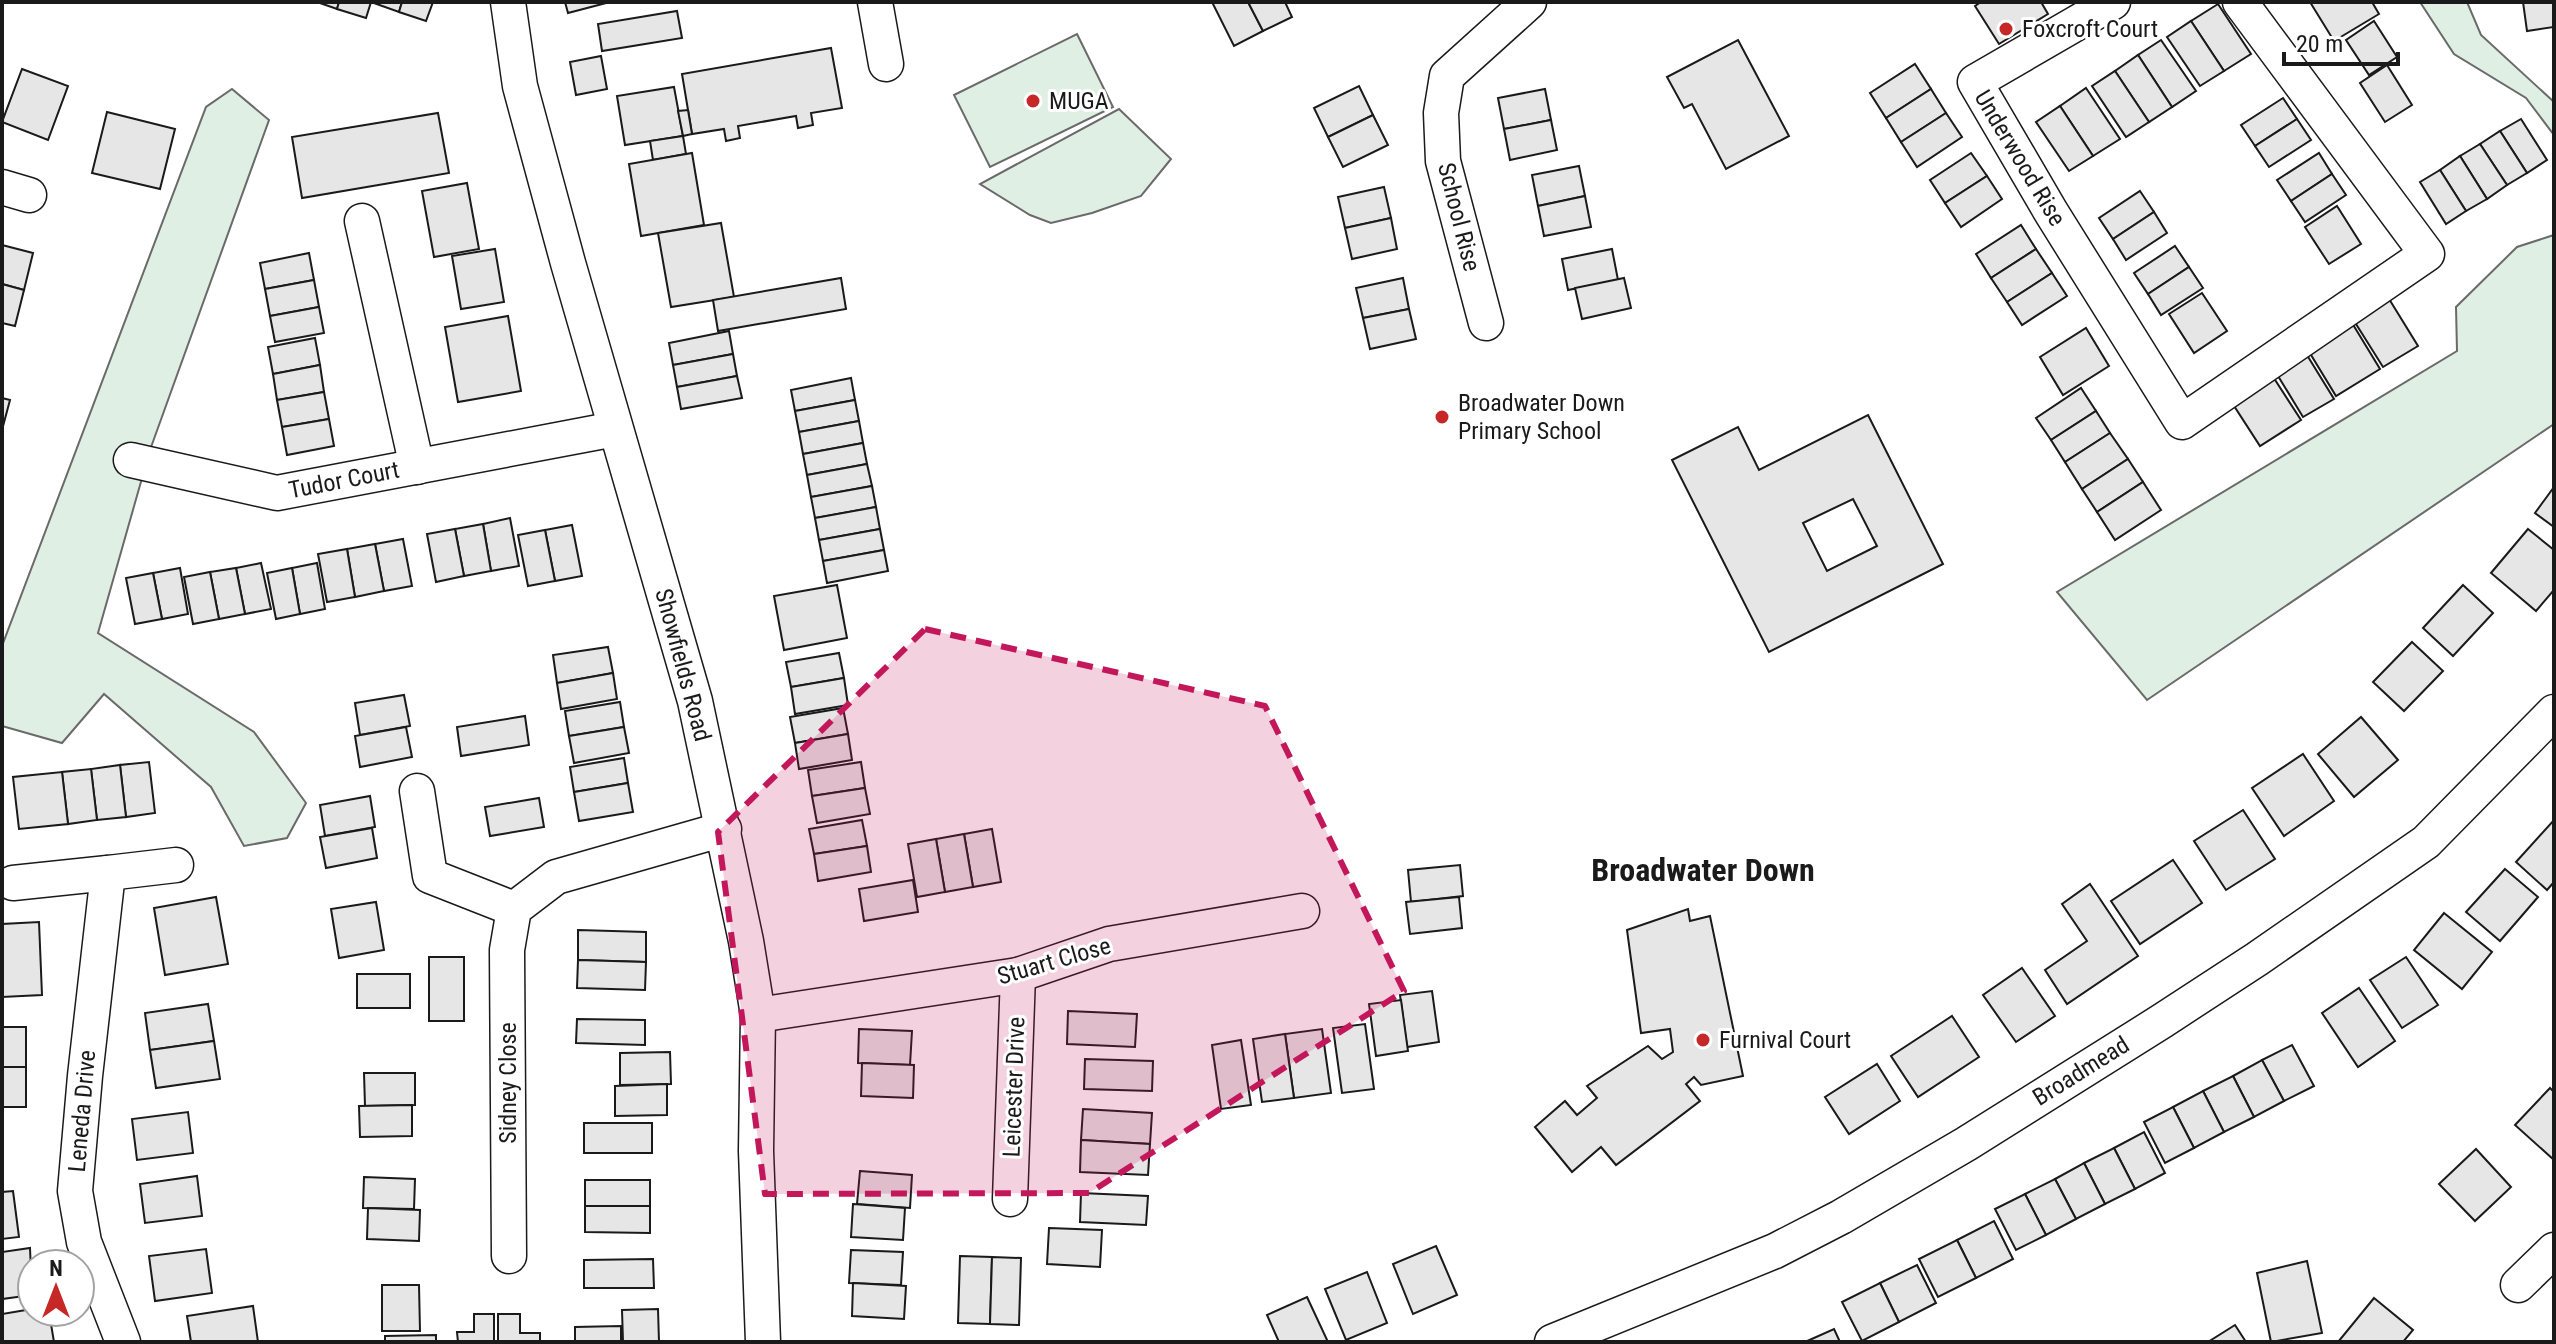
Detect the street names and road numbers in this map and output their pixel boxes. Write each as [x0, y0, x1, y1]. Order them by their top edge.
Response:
street label: Underwood Rise [1969, 85, 2071, 231]
street label: School Rise [1432, 160, 1486, 274]
street label: Tudor Court [286, 456, 402, 504]
street label: Showfields Road [649, 586, 717, 744]
street label: Stuart Close [994, 931, 1114, 991]
street label: Leicester Drive [998, 1016, 1030, 1158]
street label: Sidney Close [494, 1022, 522, 1144]
street label: Broadmead [2028, 1030, 2134, 1112]
street label: Leneda Drive [63, 1049, 101, 1173]

